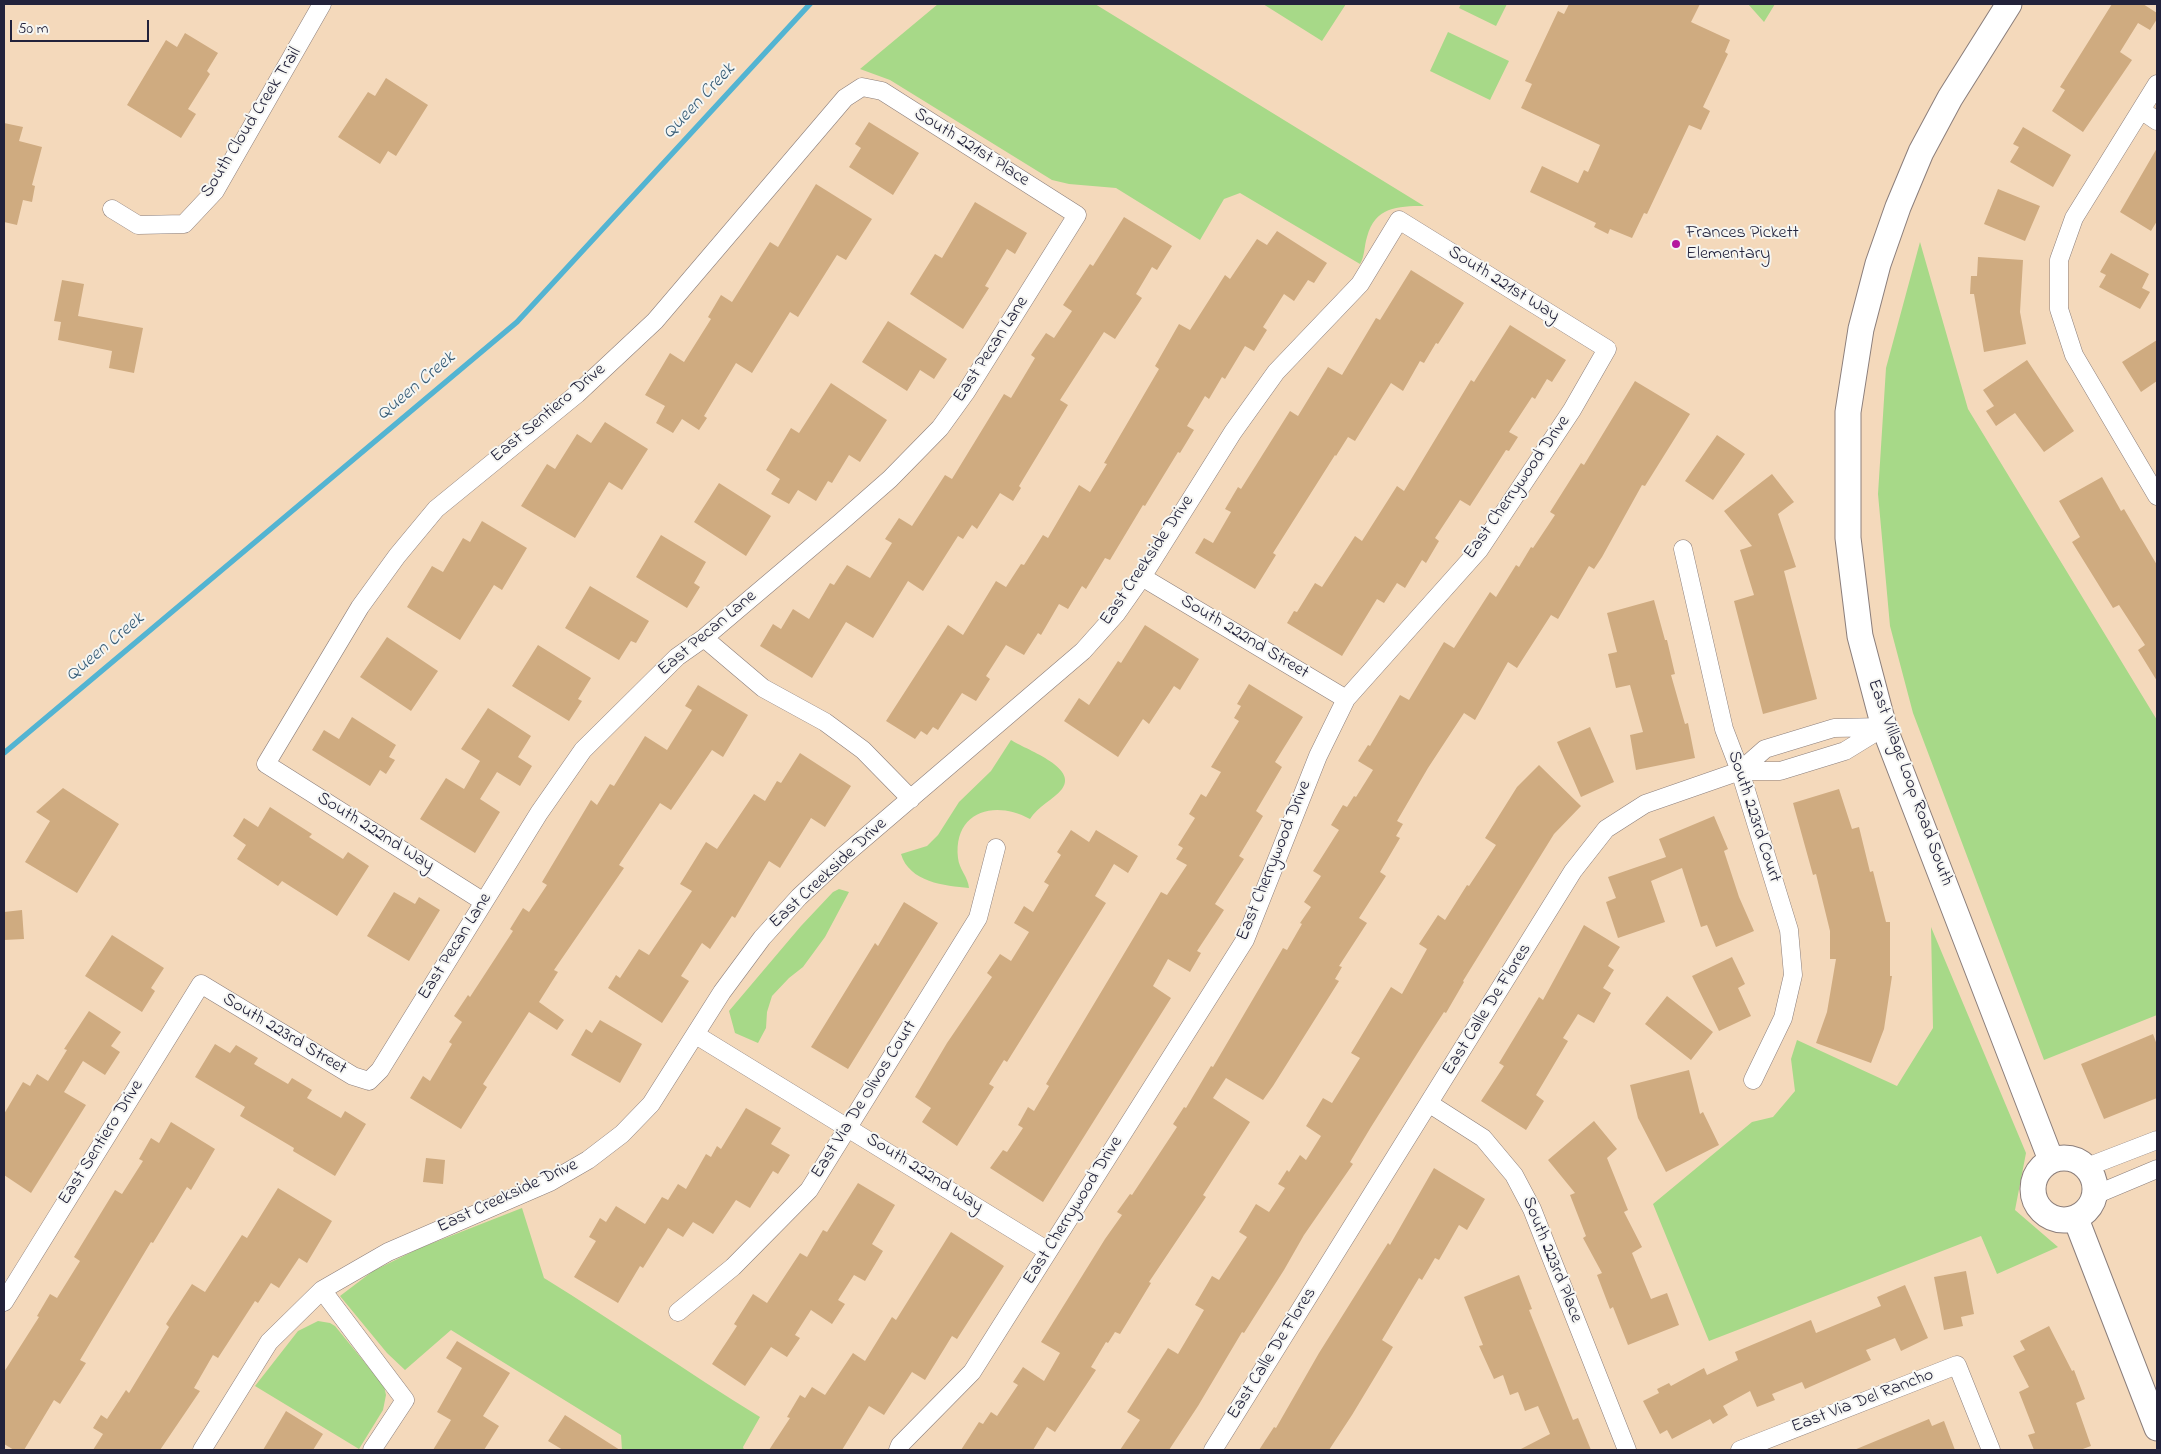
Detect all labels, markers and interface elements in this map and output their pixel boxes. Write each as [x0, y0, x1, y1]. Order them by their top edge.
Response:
scale bar [12, 10, 151, 42]
text: 50 m [18, 18, 48, 40]
street label: South Cloud Creek Trail [197, 44, 307, 202]
water label: Queen Creek [659, 59, 741, 145]
street label: South 221st Place [909, 104, 1033, 192]
place label: Frances Pickett Elementary [1686, 223, 1799, 266]
marker: Frances Pickett Elementary [1670, 238, 1682, 250]
street label: South 221st Way [1443, 242, 1563, 328]
street label: East Pecan Lane [950, 293, 1034, 407]
water label: Queen Creek [373, 347, 461, 427]
street label: East Sentiero Drive [487, 360, 611, 468]
street label: East Cherrywood Drive [1460, 412, 1576, 564]
street label: East Creekside Drive [1096, 492, 1200, 630]
street label: East Pecan Lane [654, 586, 762, 682]
street label: South 222nd Street [1176, 591, 1312, 685]
water label: Queen Creek [62, 608, 150, 688]
street label: East Village Loop Road South [1861, 677, 1957, 889]
street label: South 223rd Court [1722, 749, 1784, 885]
street label: East Cherrywood Drive [1233, 778, 1317, 944]
street label: South 222nd Way [312, 788, 438, 878]
street label: East Creekside Drive [766, 814, 892, 934]
street label: East Pecan Lane [414, 889, 498, 1005]
street label: East Calle De Flores [1439, 940, 1537, 1080]
street label: South 223rd Street [218, 989, 350, 1081]
street label: East Via De Olivos Court [808, 1017, 922, 1183]
street label: East Sentiero Drive [55, 1077, 149, 1209]
street label: South 222nd Way [861, 1129, 987, 1219]
street label: East Cherrywood Drive [1020, 1133, 1128, 1289]
street label: East Creekside Drive [434, 1155, 582, 1239]
street label: South 223rd Place [1516, 1194, 1586, 1326]
street label: East Calle De Flores [1224, 1284, 1322, 1424]
street label: East Via Del Rancho [1789, 1365, 1937, 1439]

